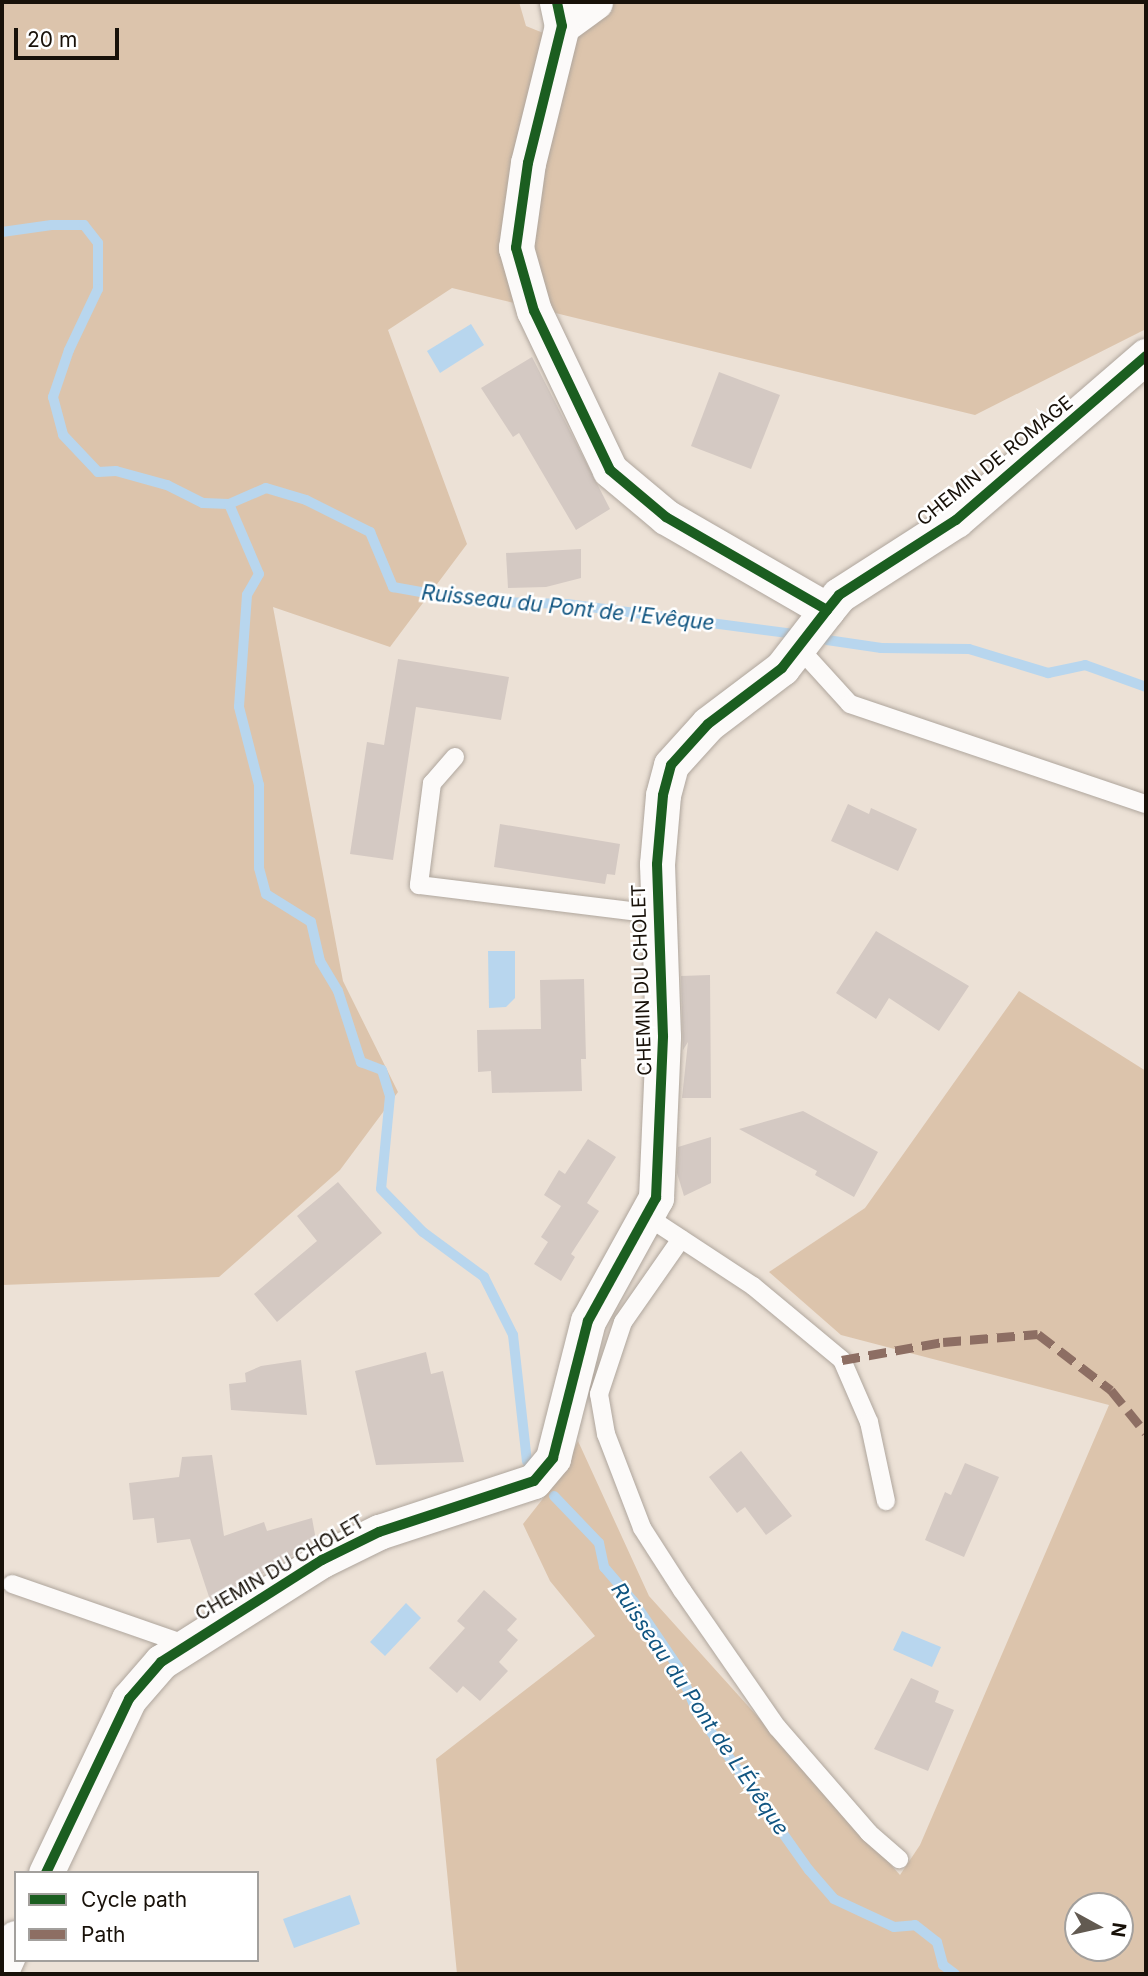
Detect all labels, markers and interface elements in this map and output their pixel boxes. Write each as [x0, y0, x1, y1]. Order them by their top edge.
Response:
scale bar [18, 14, 122, 58]
text: 20 m [27, 27, 77, 52]
street label: CHEMIN DE ROMAGE [913, 391, 1077, 531]
water label: Ruisseau du Pont de l'Evêque [420, 580, 716, 636]
street label: CHEMIN DU CHOLET [627, 884, 657, 1076]
street label: CHEMIN DU CHOLET [191, 1510, 369, 1626]
water label: Ruisseau du Pont de L'Évêque [606, 1578, 794, 1840]
legend [14, 1871, 259, 1962]
text: Cycle path [81, 1887, 187, 1912]
north arrow [1064, 1892, 1134, 1962]
text: N [1106, 1921, 1131, 1938]
text: Path [81, 1922, 126, 1947]

